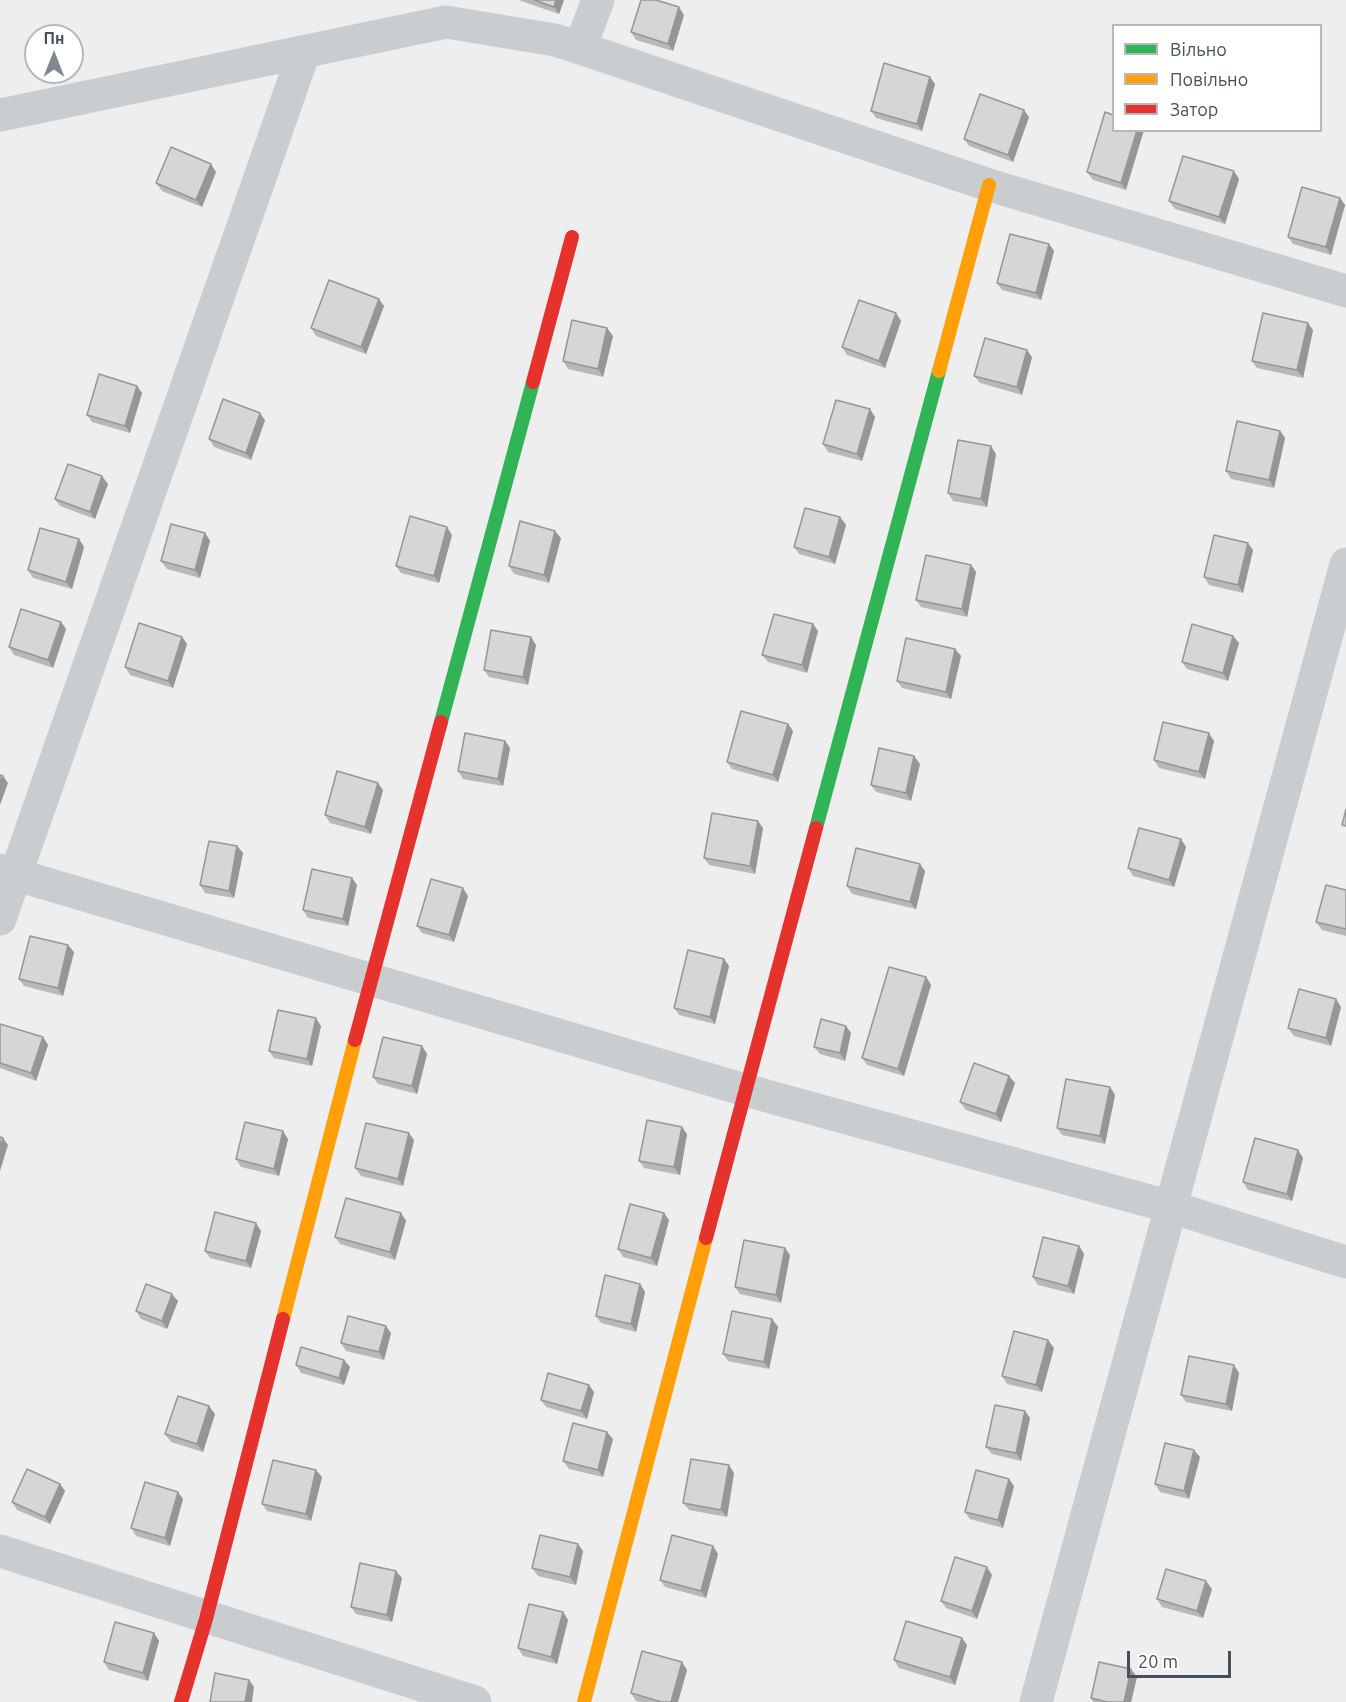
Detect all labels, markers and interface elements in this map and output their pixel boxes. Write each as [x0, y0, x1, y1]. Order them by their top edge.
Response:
north arrow [24, 24, 84, 84]
legend [1112, 24, 1322, 132]
text: Пн [44, 29, 64, 47]
text: Вільно [1170, 39, 1227, 59]
text: Повільно [1170, 69, 1248, 89]
text: Затор [1170, 99, 1218, 119]
scale bar [1130, 1639, 1234, 1677]
text: 20 m [1138, 1651, 1178, 1671]

